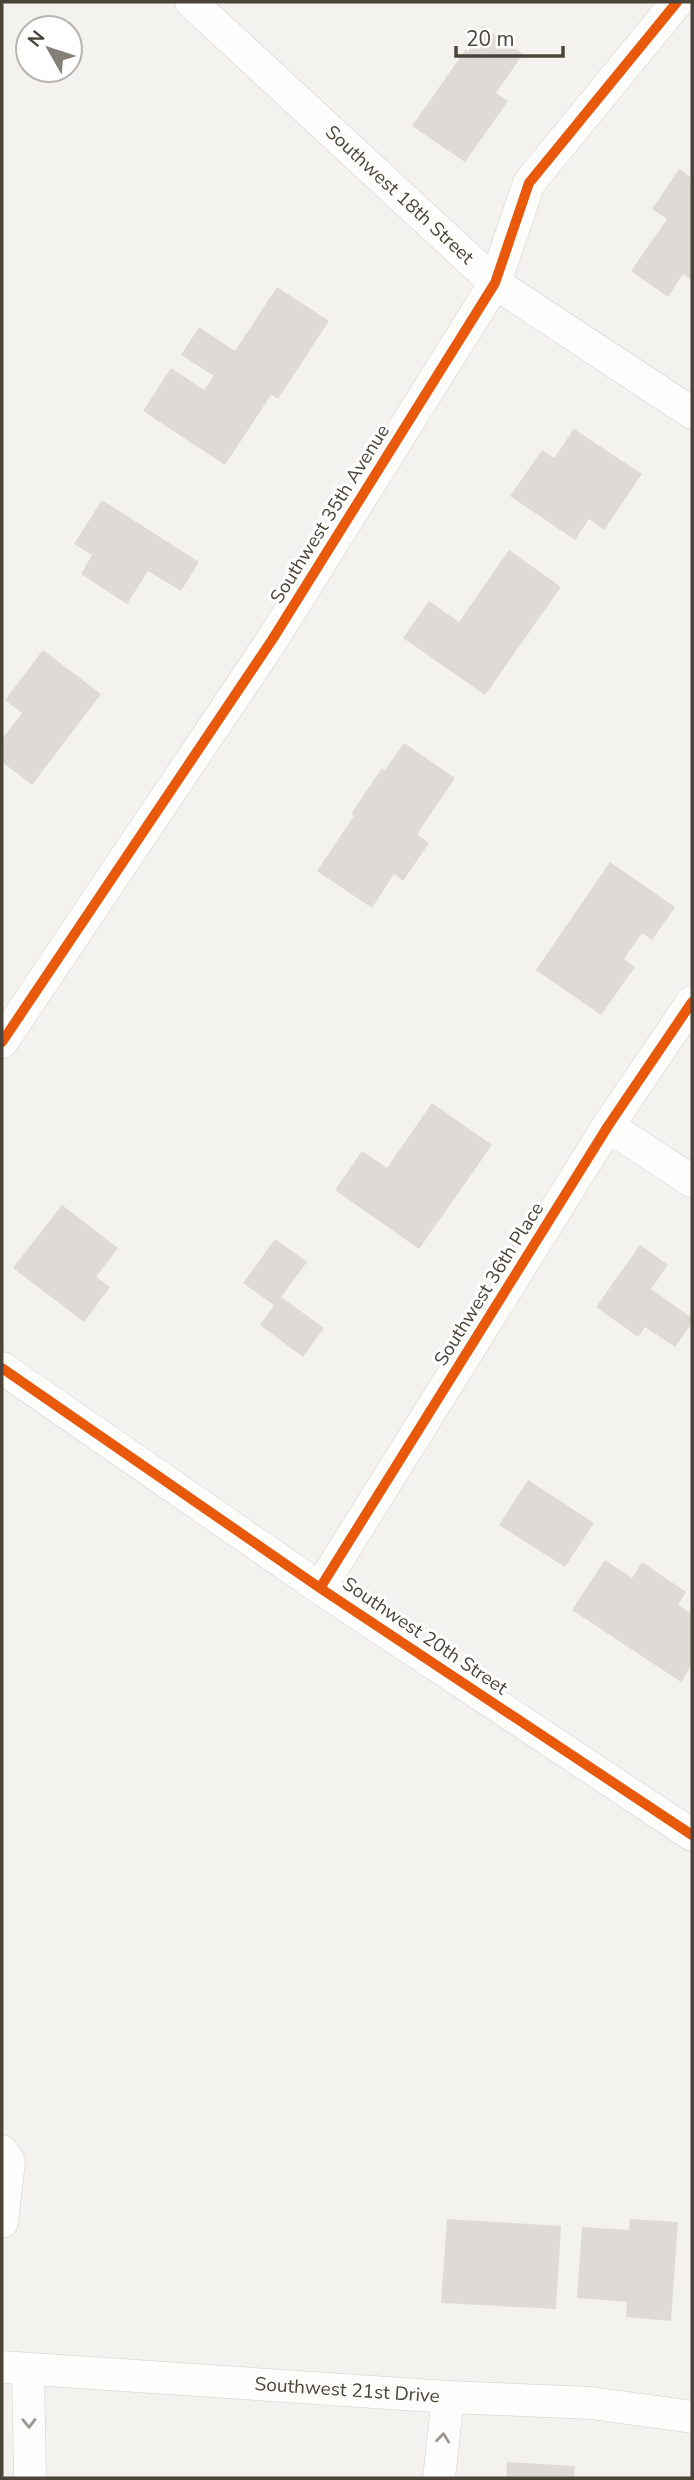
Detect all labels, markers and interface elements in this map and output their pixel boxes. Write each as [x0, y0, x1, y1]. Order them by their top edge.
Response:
north arrow [14, 14, 84, 84]
scale bar [456, 14, 563, 58]
text: N [22, 25, 51, 53]
text: 20 m [466, 25, 515, 53]
street label: Southwest 18th Street [320, 119, 480, 270]
street label: Southwest 35th Avenue [264, 420, 396, 608]
street label: Southwest 36th Place [428, 1197, 550, 1371]
street label: Southwest 20th Street [337, 1571, 513, 1701]
street label: Southwest 21st Drive [254, 2371, 441, 2409]
one-way arrow [21, 2418, 36, 2429]
one-way arrow [435, 2432, 450, 2443]

